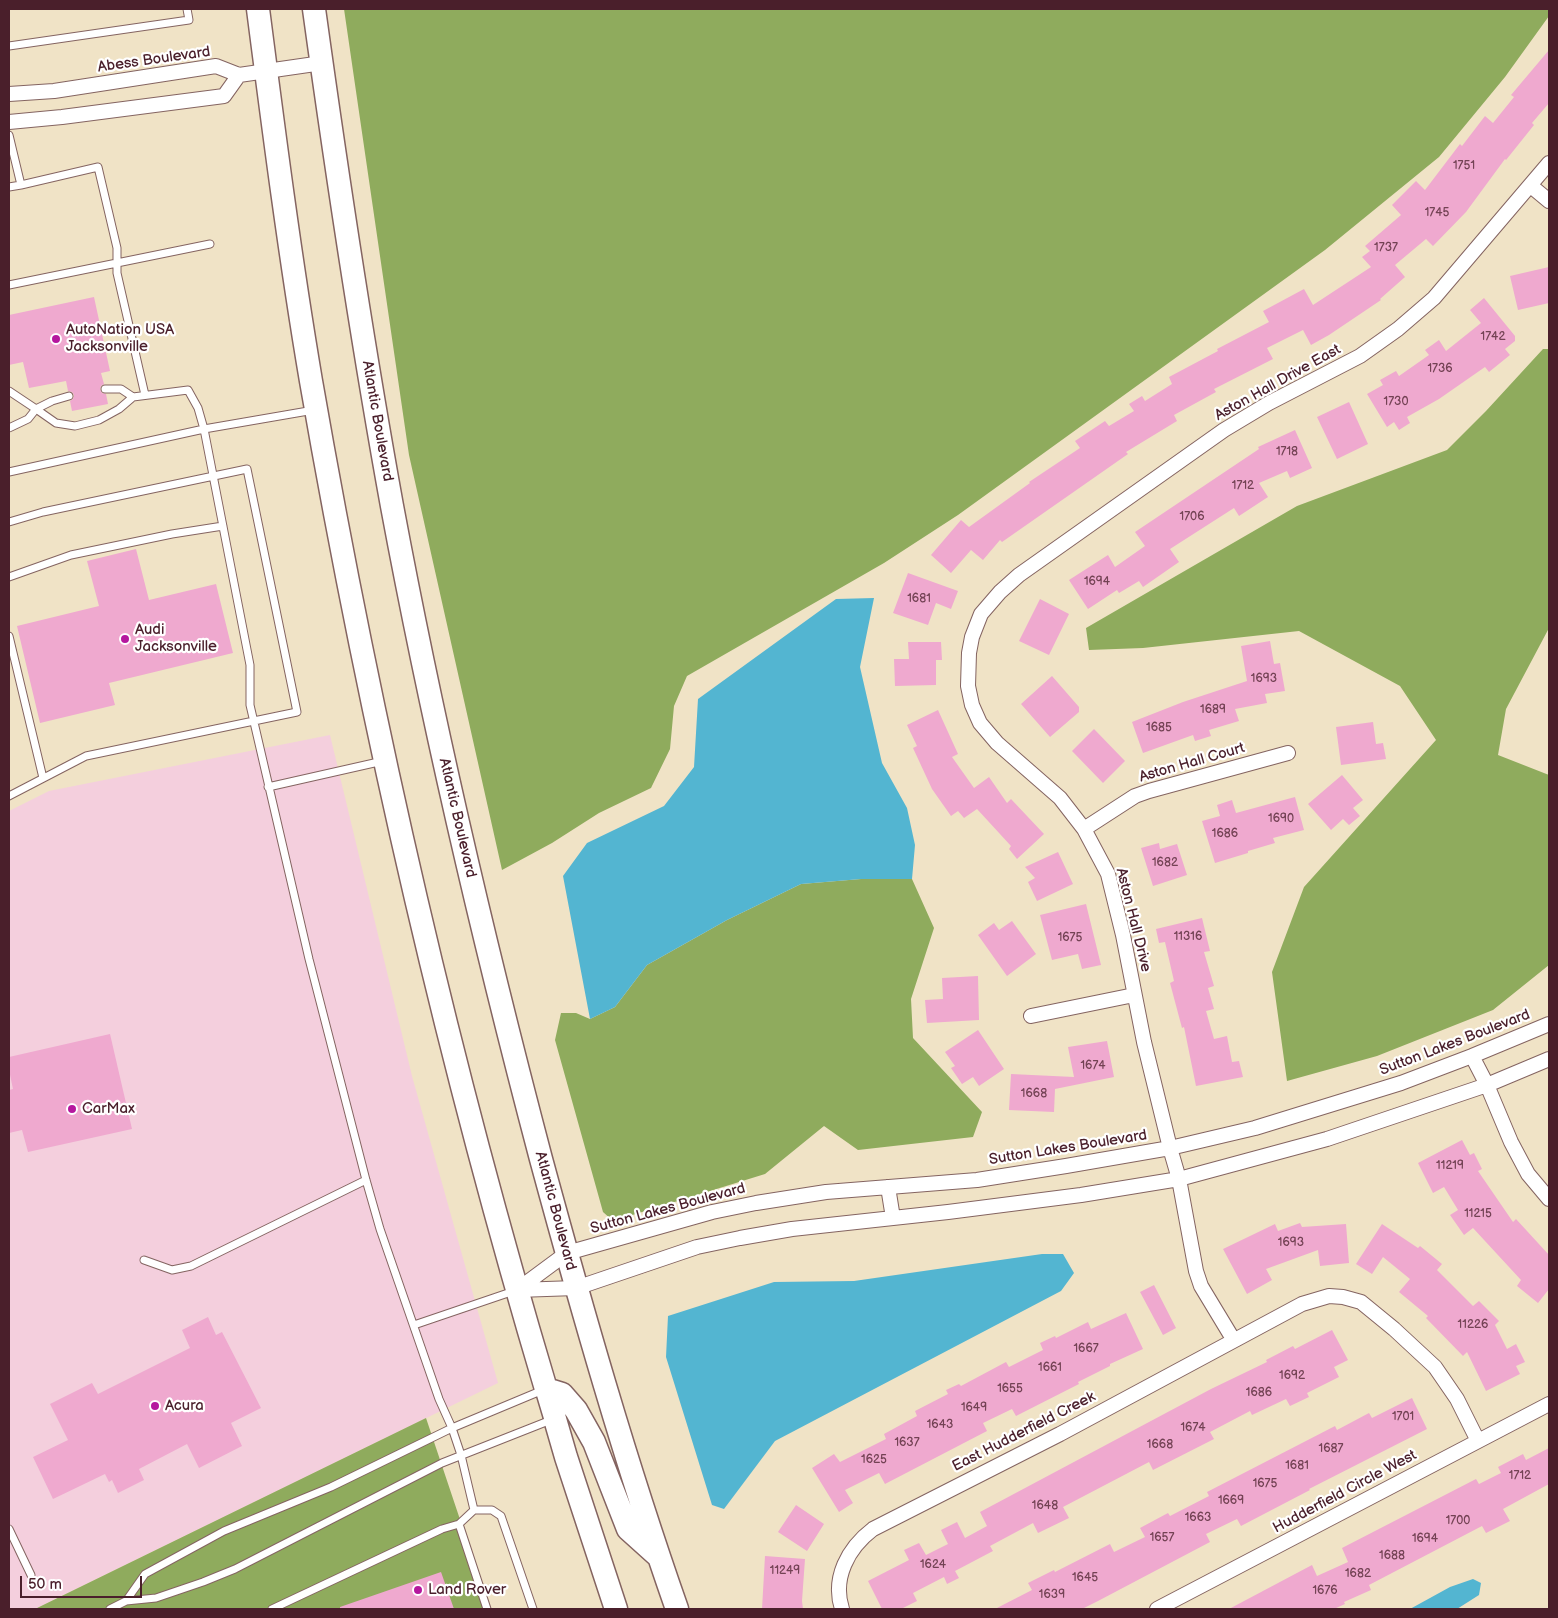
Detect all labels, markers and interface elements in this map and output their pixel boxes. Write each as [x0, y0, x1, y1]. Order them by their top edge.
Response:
street label: Abess Boulevard [96, 43, 212, 77]
house number: 1751 [1453, 159, 1475, 173]
house number: 1745 [1425, 206, 1449, 220]
house number: 1737 [1374, 241, 1398, 255]
place label: AutoNation USA Jacksonville [66, 321, 174, 356]
house number: 1742 [1481, 330, 1505, 344]
marker: AutoNation USA Jacksonville [50, 333, 62, 345]
street label: Aston Hall Drive East [1212, 341, 1344, 425]
street label: Atlantic Boulevard [358, 359, 396, 483]
house number: 1736 [1427, 362, 1453, 376]
house number: 1730 [1384, 395, 1408, 409]
house number: 1718 [1276, 445, 1298, 459]
house number: 1712 [1232, 479, 1254, 493]
house number: 1706 [1180, 510, 1204, 524]
house number: 1694 [1084, 575, 1110, 589]
house number: 1681 [907, 592, 931, 606]
place label: Audi Jacksonville [135, 621, 217, 656]
marker: Audi Jacksonville [119, 633, 131, 645]
house number: 1693 [1251, 672, 1277, 686]
house number: 1689 [1200, 703, 1226, 717]
house number: 1685 [1146, 721, 1172, 735]
street label: Aston Hall Court [1137, 739, 1247, 787]
street label: Atlantic Boulevard [434, 756, 480, 880]
house number: 1690 [1268, 812, 1294, 826]
house number: 1686 [1212, 827, 1238, 841]
house number: 1682 [1152, 856, 1178, 870]
street label: Aston Hall Drive [1111, 866, 1155, 974]
house number: 11316 [1174, 930, 1202, 944]
house number: 1675 [1058, 931, 1082, 945]
street label: Sutton Lakes Boulevard [1377, 1006, 1533, 1080]
house number: 1674 [1080, 1059, 1106, 1073]
house number: 1668 [1021, 1087, 1047, 1101]
place label: CarMax [82, 1100, 135, 1118]
marker: CarMax [66, 1103, 78, 1115]
street label: Sutton Lakes Boulevard [988, 1127, 1148, 1169]
street label: Atlantic Boulevard [530, 1150, 580, 1272]
house number: 11219 [1436, 1159, 1464, 1173]
street label: Sutton Lakes Boulevard [589, 1180, 747, 1238]
house number: 11215 [1464, 1207, 1492, 1221]
house number: 1693 [1278, 1236, 1304, 1250]
house number: 11226 [1458, 1318, 1488, 1332]
house number: 1667 [1073, 1342, 1099, 1356]
house number: 1661 [1038, 1361, 1062, 1375]
house number: 1692 [1279, 1369, 1305, 1383]
house number: 1655 [997, 1382, 1023, 1396]
house number: 1686 [1246, 1386, 1272, 1400]
street label: East Hudderfield Creek [949, 1388, 1099, 1476]
place label: Acura [165, 1397, 204, 1415]
marker: Acura [149, 1400, 161, 1412]
house number: 1649 [961, 1401, 987, 1415]
house number: 1701 [1392, 1410, 1414, 1424]
house number: 1643 [927, 1418, 953, 1432]
house number: 1674 [1180, 1421, 1206, 1435]
house number: 1637 [894, 1436, 920, 1450]
house number: 1668 [1147, 1438, 1173, 1452]
house number: 1687 [1319, 1442, 1343, 1456]
street label: Hudderfield Circle West [1270, 1446, 1420, 1538]
house number: 1625 [861, 1453, 887, 1467]
house number: 1681 [1285, 1459, 1309, 1473]
house number: 1712 [1509, 1469, 1531, 1483]
house number: 1675 [1253, 1477, 1277, 1491]
house number: 1669 [1218, 1494, 1244, 1508]
house number: 1648 [1032, 1499, 1058, 1513]
house number: 1663 [1185, 1511, 1211, 1525]
house number: 1700 [1446, 1514, 1470, 1528]
house number: 1657 [1150, 1531, 1174, 1545]
house number: 1694 [1412, 1532, 1438, 1546]
house number: 1688 [1379, 1549, 1405, 1563]
house number: 1624 [920, 1558, 946, 1572]
house number: 11249 [770, 1564, 800, 1578]
scale bar [22, 1566, 145, 1598]
house number: 1682 [1345, 1567, 1371, 1581]
house number: 1645 [1072, 1571, 1098, 1585]
text: 50 m [28, 1575, 62, 1594]
place label: Land Rover [428, 1581, 506, 1599]
marker: Land Rover [412, 1584, 424, 1596]
house number: 1676 [1312, 1584, 1338, 1598]
house number: 1639 [1039, 1588, 1065, 1602]

